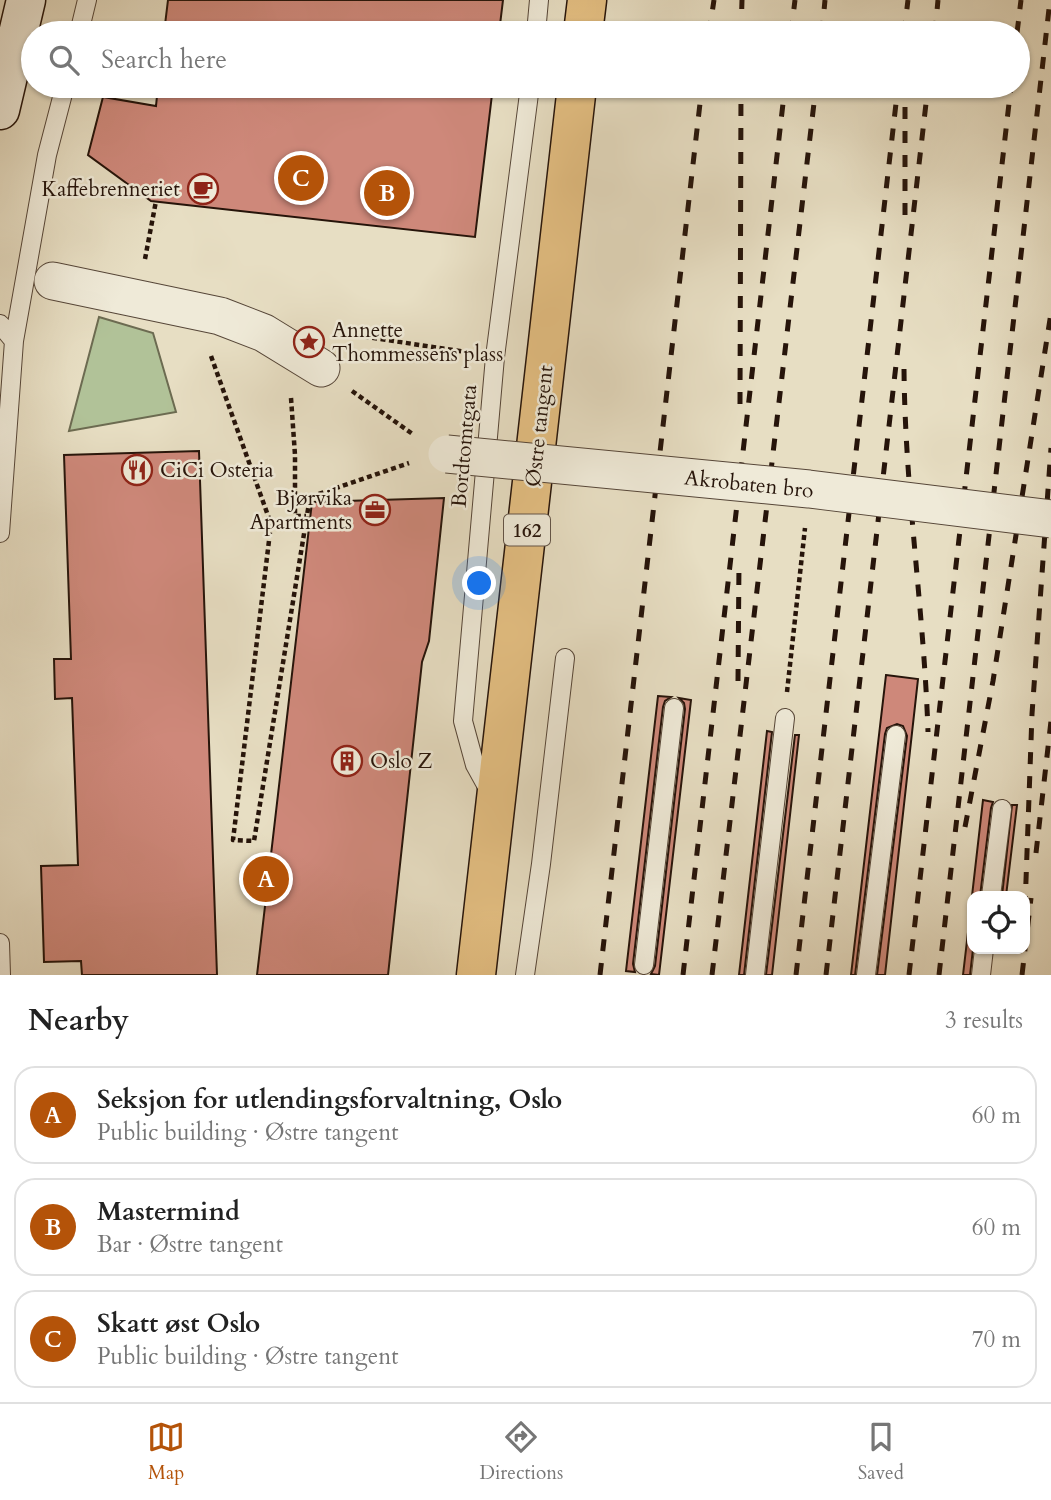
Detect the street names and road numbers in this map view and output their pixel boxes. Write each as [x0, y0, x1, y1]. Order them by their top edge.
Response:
street label: Østre tangent [519, 363, 560, 488]
street label: Bordtomtgata [445, 383, 484, 509]
street label: Akrobaten bro [683, 463, 815, 506]
road number: 162 [504, 514, 550, 545]

